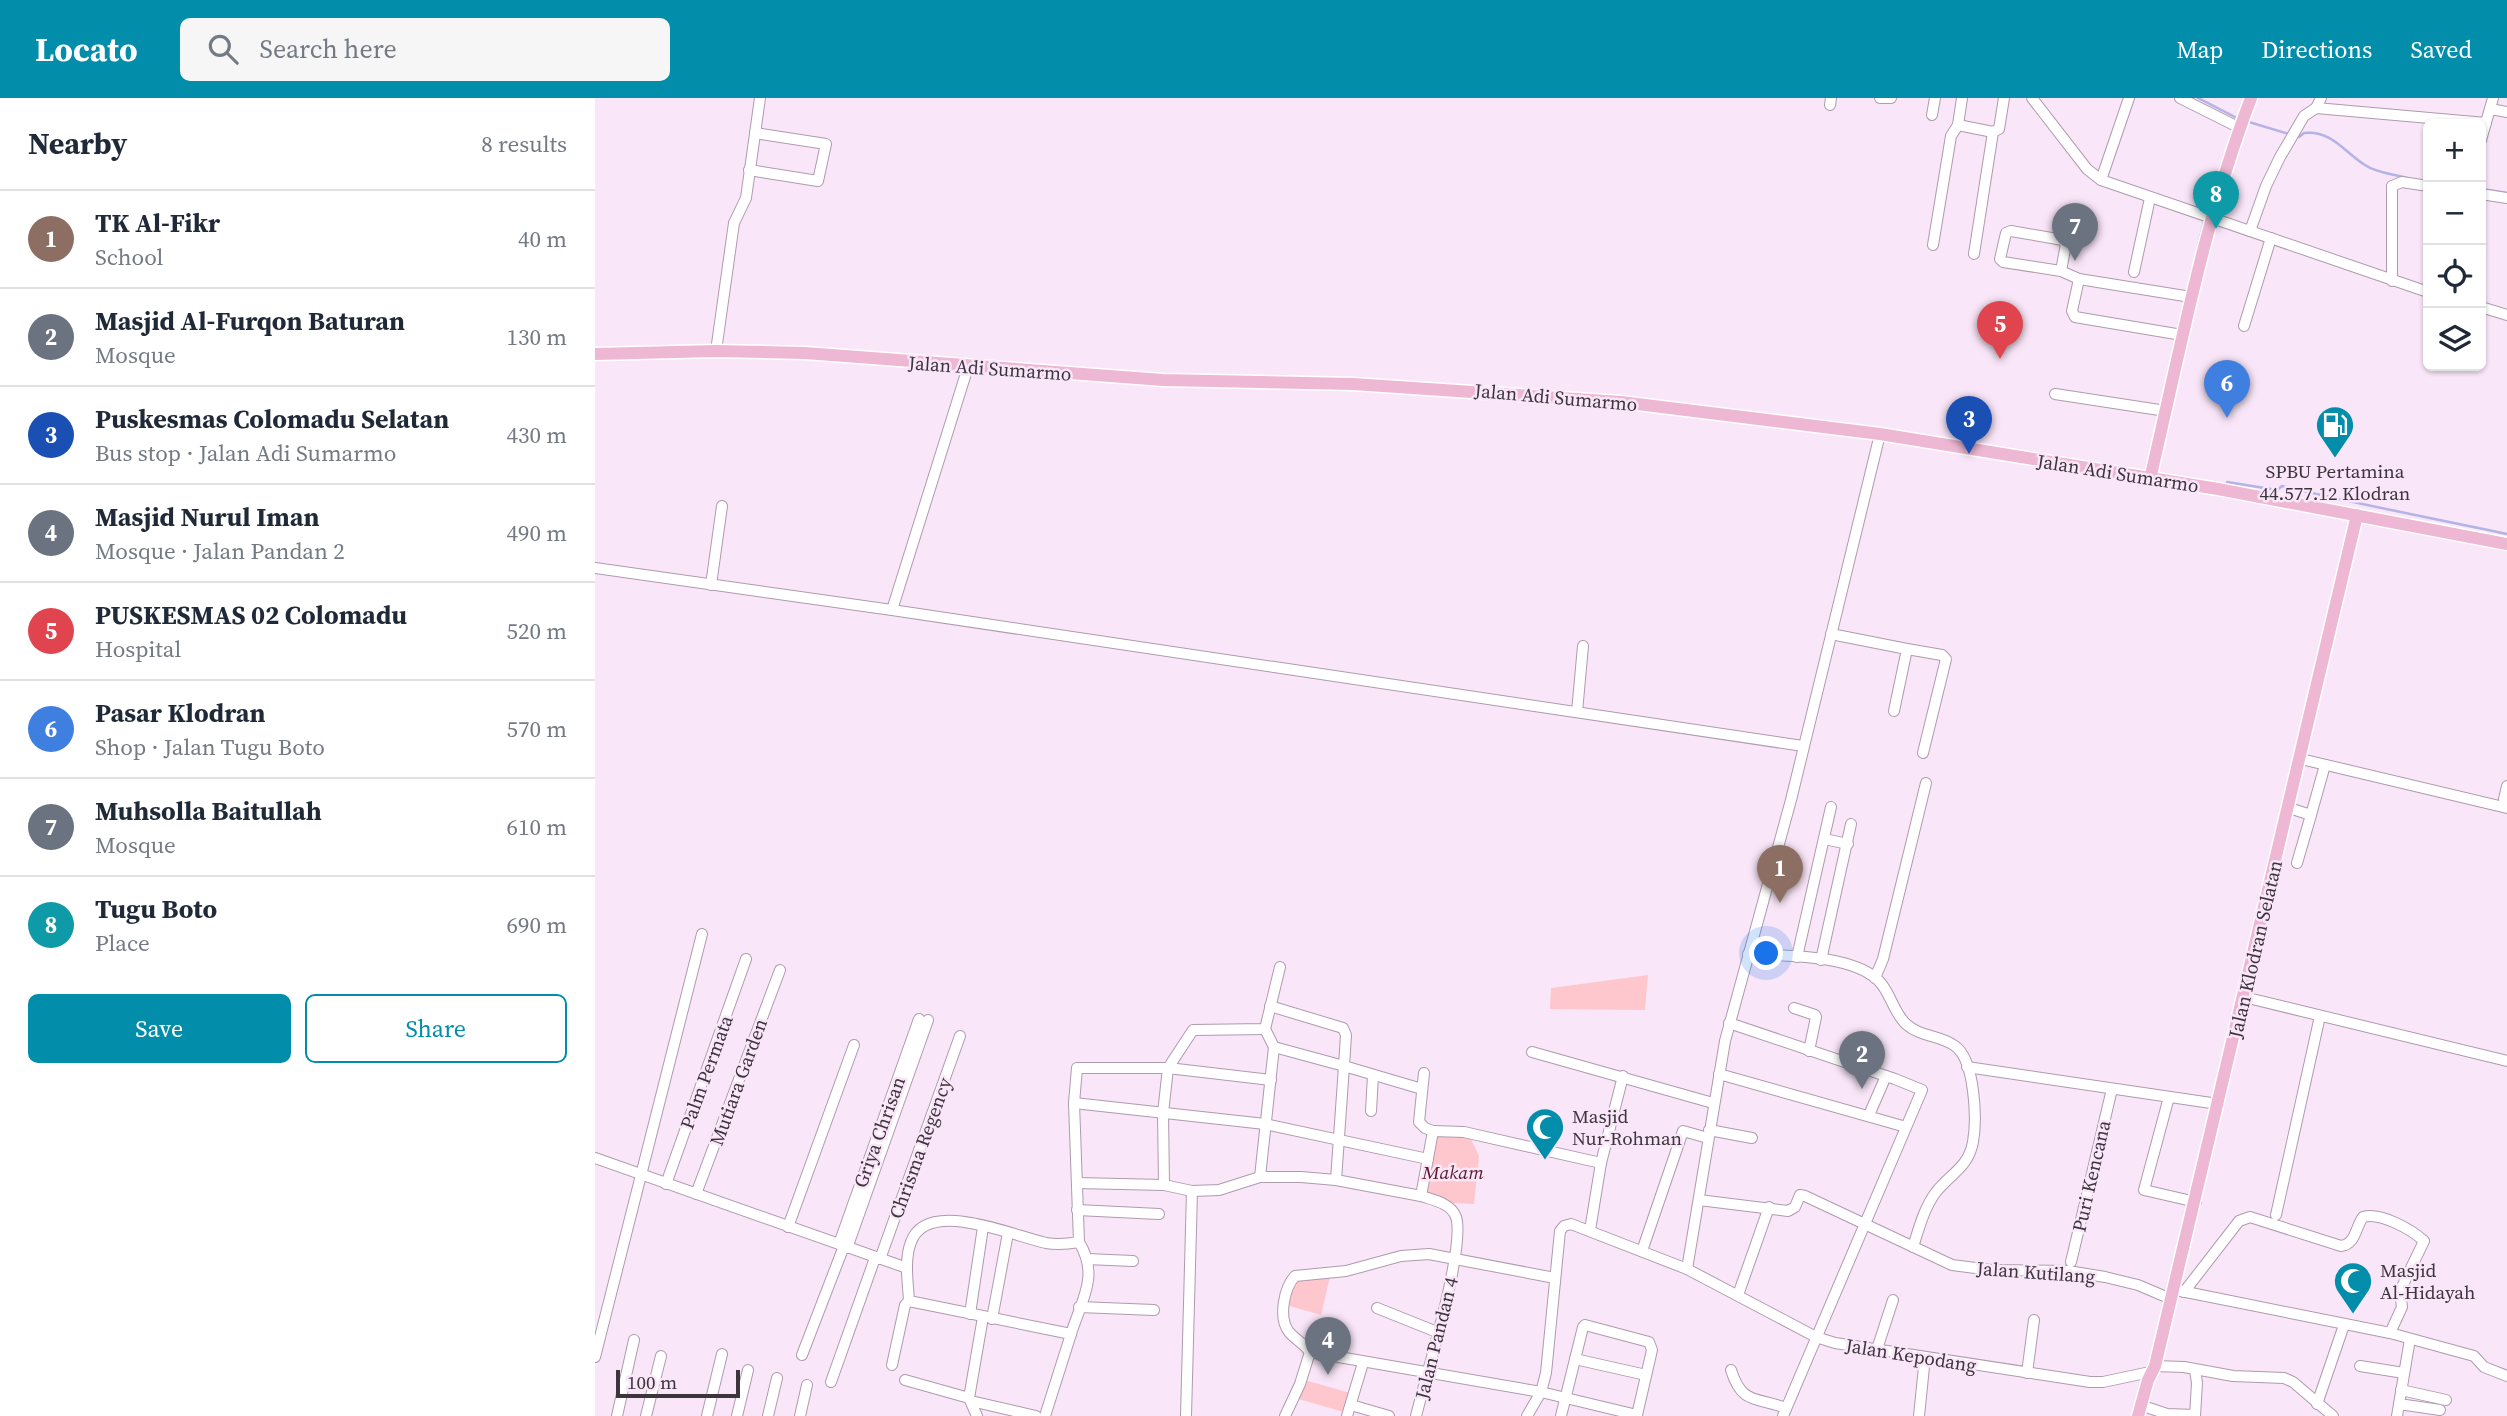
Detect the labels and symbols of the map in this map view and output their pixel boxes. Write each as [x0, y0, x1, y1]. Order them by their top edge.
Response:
pin: 8 [2193, 171, 2239, 229]
pin: 7 [2052, 203, 2098, 261]
pin: 5 [1977, 301, 2023, 359]
street label: Jalan Adi Sumarmo [907, 349, 1072, 387]
pin: 6 [2204, 360, 2250, 418]
street label: Jalan Adi Sumarmo [1473, 377, 1638, 417]
pin: 3 [1946, 396, 1992, 454]
fuel station icon: SPBU Pertamina 44.577.12 Klodran [2314, 404, 2356, 459]
street label: Jalan Adi Sumarmo [2034, 447, 2201, 499]
place label: SPBU Pertamina 44.577.12 Klodran [2260, 458, 2410, 506]
pin: 1 [1757, 845, 1803, 903]
street label: Jalan Klodran Selatan [2222, 858, 2288, 1041]
your location [1749, 936, 1783, 970]
street label: Palm Permata [673, 1011, 739, 1132]
street label: Mutiara Garden [703, 1015, 773, 1149]
pin: 2 [1839, 1031, 1885, 1089]
street label: Griya Chrisan [847, 1073, 911, 1191]
street label: Chrisma Regency [882, 1074, 958, 1222]
place label: Masjid Nur-Rohman [1572, 1103, 1682, 1151]
mosque icon: Masjid Nur-Rohman [1524, 1106, 1566, 1161]
street label: Puri Kencana [2066, 1117, 2117, 1234]
park label: Makam [1421, 1159, 1484, 1185]
street label: Jalan Kutilang [1975, 1255, 2096, 1289]
place label: Masjid Al-Hidayah [2380, 1257, 2475, 1305]
mosque icon: Masjid Al-Hidayah [2332, 1260, 2374, 1315]
street label: Jalan Pandan 4 [1408, 1274, 1464, 1403]
pin: 4 [1305, 1317, 1351, 1375]
street label: Jalan Kepodang [1843, 1332, 1978, 1378]
scale bar [616, 1367, 740, 1399]

